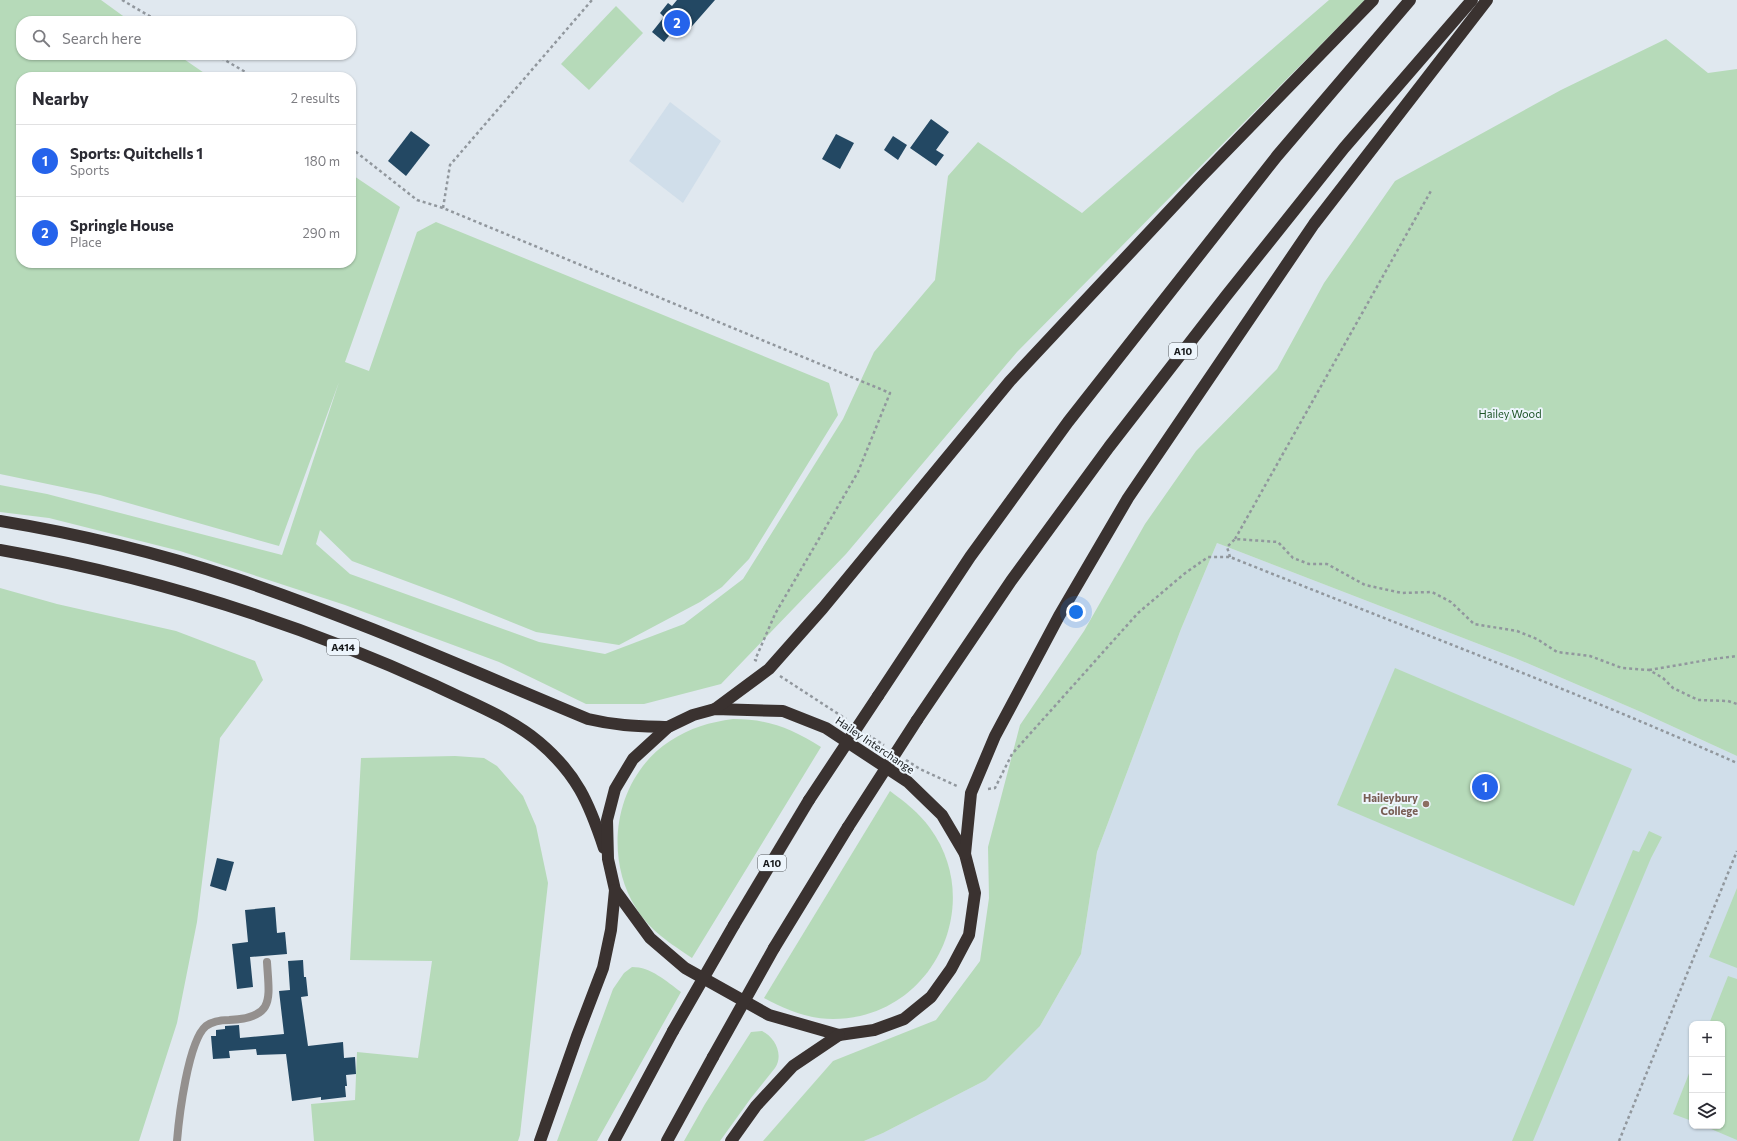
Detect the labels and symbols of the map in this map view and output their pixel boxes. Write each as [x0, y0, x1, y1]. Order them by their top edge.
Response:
pin: 2 [664, 8, 690, 38]
road number: A10 [1169, 343, 1197, 359]
park label: Hailey Wood [1478, 407, 1542, 420]
your location [1066, 602, 1086, 622]
road number: A414 [327, 639, 359, 655]
street label: Hailey Interchange [833, 713, 917, 776]
pin: 1 [1472, 772, 1498, 802]
place label: Haileybury College [1363, 791, 1418, 817]
marker: Haileybury College [1421, 799, 1431, 809]
road number: A10 [758, 855, 786, 871]

